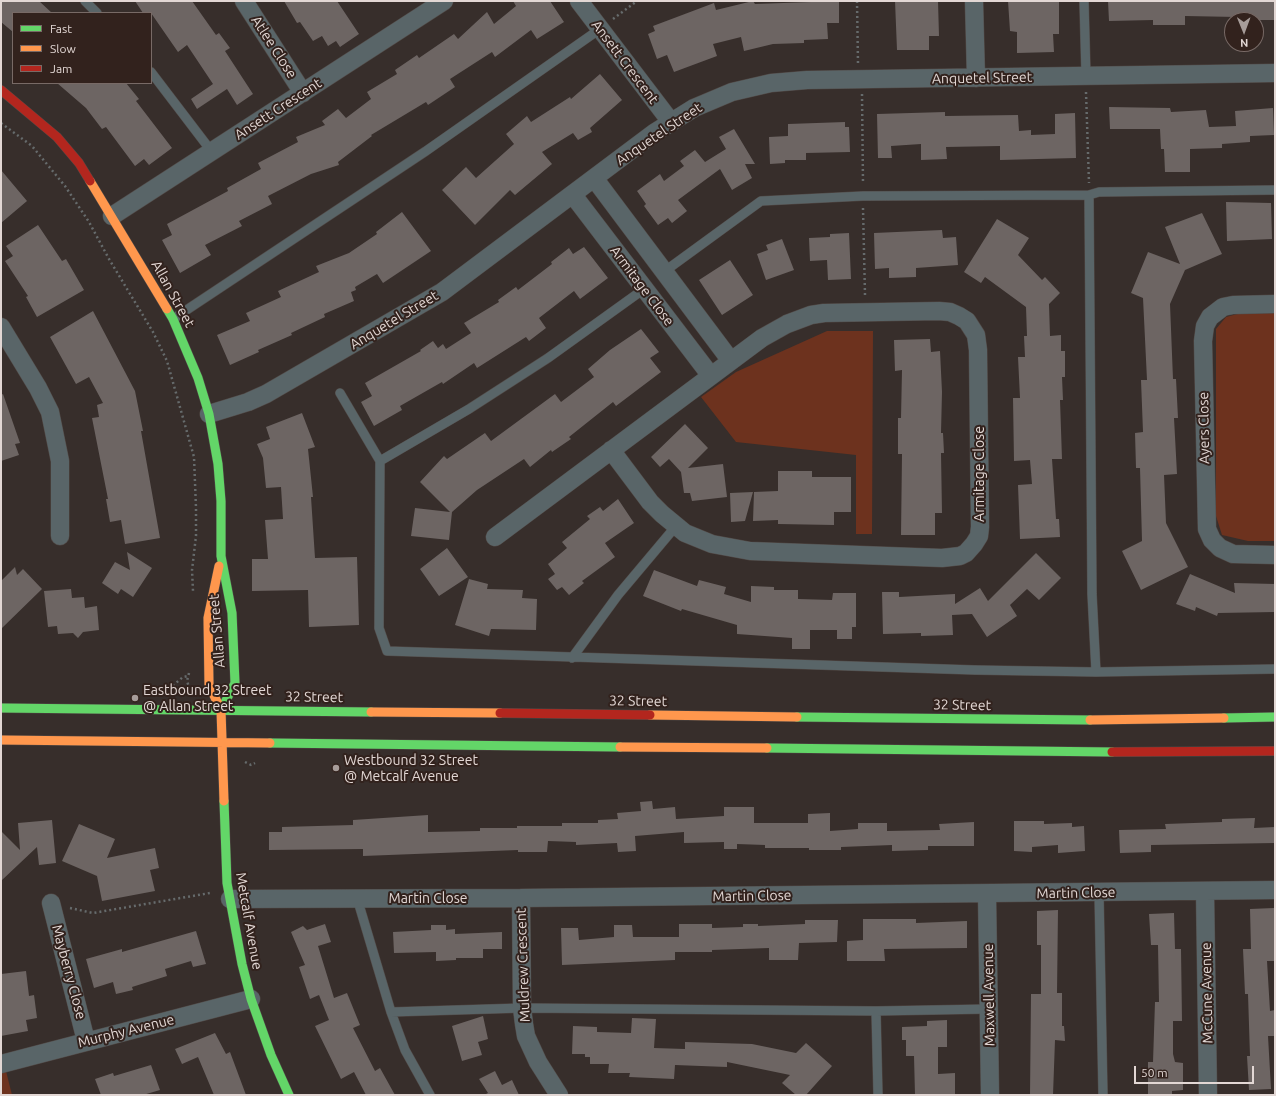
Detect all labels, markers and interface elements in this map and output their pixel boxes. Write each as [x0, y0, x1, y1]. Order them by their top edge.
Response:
legend [12, 12, 152, 84]
north arrow [1224, 12, 1264, 52]
street label: Atlee Close [248, 13, 300, 81]
street label: Ansett Crescent [588, 17, 662, 107]
text: Fast [50, 22, 72, 35]
text: N [1240, 37, 1248, 49]
text: Slow [50, 42, 76, 55]
text: Jam [50, 62, 72, 75]
street label: Anquetel Street [932, 69, 1032, 87]
street label: Ansett Crescent [231, 75, 325, 143]
street label: Anquetel Street [613, 99, 705, 169]
street label: Armitage Close [606, 243, 678, 329]
street label: Allan Street [148, 258, 198, 330]
street label: Anquetel Street [347, 287, 441, 353]
street label: Ayers Close [1195, 392, 1213, 464]
street label: Armitage Close [971, 426, 987, 522]
street label: Allan Street [205, 593, 229, 669]
place label: Eastbound 32 Street @ Allan Street [143, 682, 271, 714]
street label: 32 Street [285, 688, 343, 706]
street label: 32 Street [609, 692, 667, 710]
marker: Eastbound 32 Street @ Allan Street [130, 693, 140, 703]
street label: 32 Street [933, 696, 991, 714]
place label: Westbound 32 Street @ Metcalf Avenue [344, 752, 478, 784]
marker: Westbound 32 Street @ Metcalf Avenue [331, 763, 341, 773]
street label: Metcalf Avenue [232, 871, 266, 971]
street label: Martin Close [1036, 884, 1116, 902]
street label: Martin Close [712, 887, 792, 905]
street label: Martin Close [388, 890, 468, 906]
street label: Muldrew Crescent [513, 908, 533, 1022]
street label: Mayberry Close [48, 923, 90, 1021]
street label: McCune Avenue [1198, 942, 1216, 1044]
street label: Maxwell Avenue [980, 943, 998, 1047]
street label: Murphy Avenue [76, 1011, 176, 1051]
scale bar [1136, 1058, 1256, 1084]
text: 50 m [1141, 1066, 1168, 1079]

